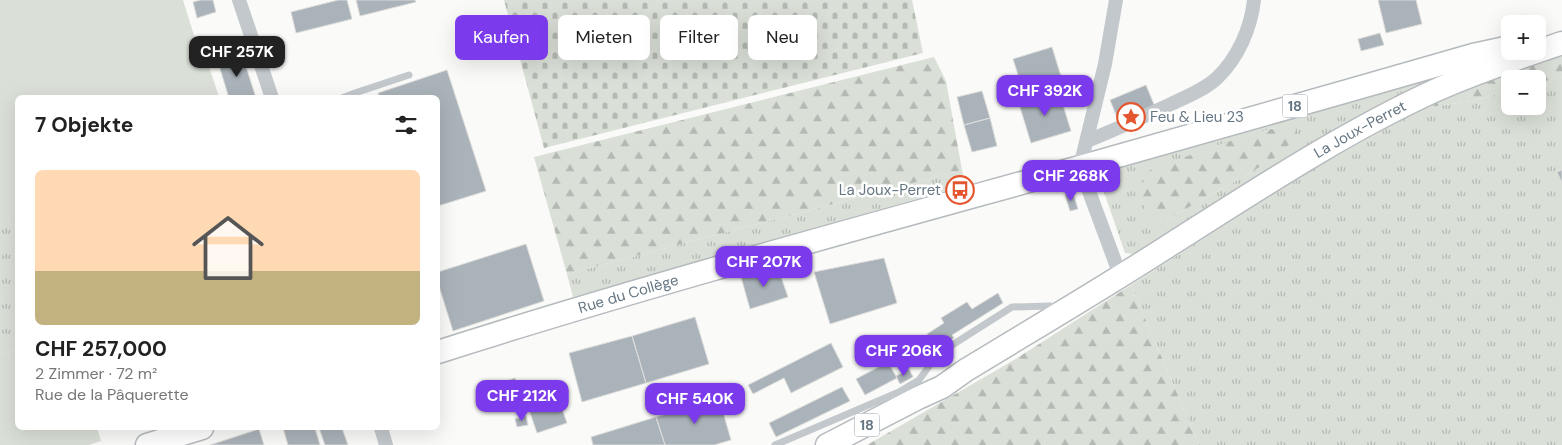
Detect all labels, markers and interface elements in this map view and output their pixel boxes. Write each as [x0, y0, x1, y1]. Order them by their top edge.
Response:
chip: Kaufen [455, 15, 548, 60]
chip: Mieten [558, 15, 650, 60]
chip: Filter [660, 15, 738, 60]
chip: Neu [748, 15, 817, 60]
map controls [1501, 15, 1546, 115]
button: + [1501, 15, 1546, 60]
pin: CHF 257K [185, 36, 289, 78]
text: CHF 257K [200, 41, 274, 62]
button: − [1501, 70, 1546, 115]
pin: CHF 392K [993, 74, 1097, 117]
text: CHF 392K [1008, 80, 1082, 101]
road number: 18 [1282, 94, 1308, 118]
street label: La Joux-Perret [1310, 96, 1410, 163]
place icon: Feu & Lieu 23 [1116, 102, 1146, 132]
place label: Feu & Lieu 23 [1150, 107, 1244, 127]
text: 7 Objekte [35, 111, 133, 139]
icon: filters [392, 111, 420, 139]
pin: CHF 268K [1019, 160, 1123, 202]
text: CHF 268K [1033, 165, 1109, 186]
bus stop icon: La Joux-Perret [945, 175, 975, 205]
place label: La Joux-Perret [839, 180, 941, 200]
icon: home [183, 203, 273, 293]
pin: CHF 207K [712, 246, 816, 288]
text: CHF 207K [726, 251, 802, 272]
street label: Rue du Collège [576, 270, 681, 318]
pin: CHF 206K [852, 334, 956, 377]
text: CHF 257,000 [35, 335, 167, 363]
text: CHF 206K [866, 340, 942, 361]
text: 2 Zimmer · 72 m² [35, 363, 157, 384]
pin: CHF 212K [470, 380, 574, 422]
pin: CHF 540K [643, 382, 747, 425]
text: Rue de la Pâquerette [35, 384, 189, 405]
text: CHF 212K [487, 385, 557, 406]
text: CHF 540K [656, 388, 734, 409]
road number: 18 [854, 414, 880, 436]

